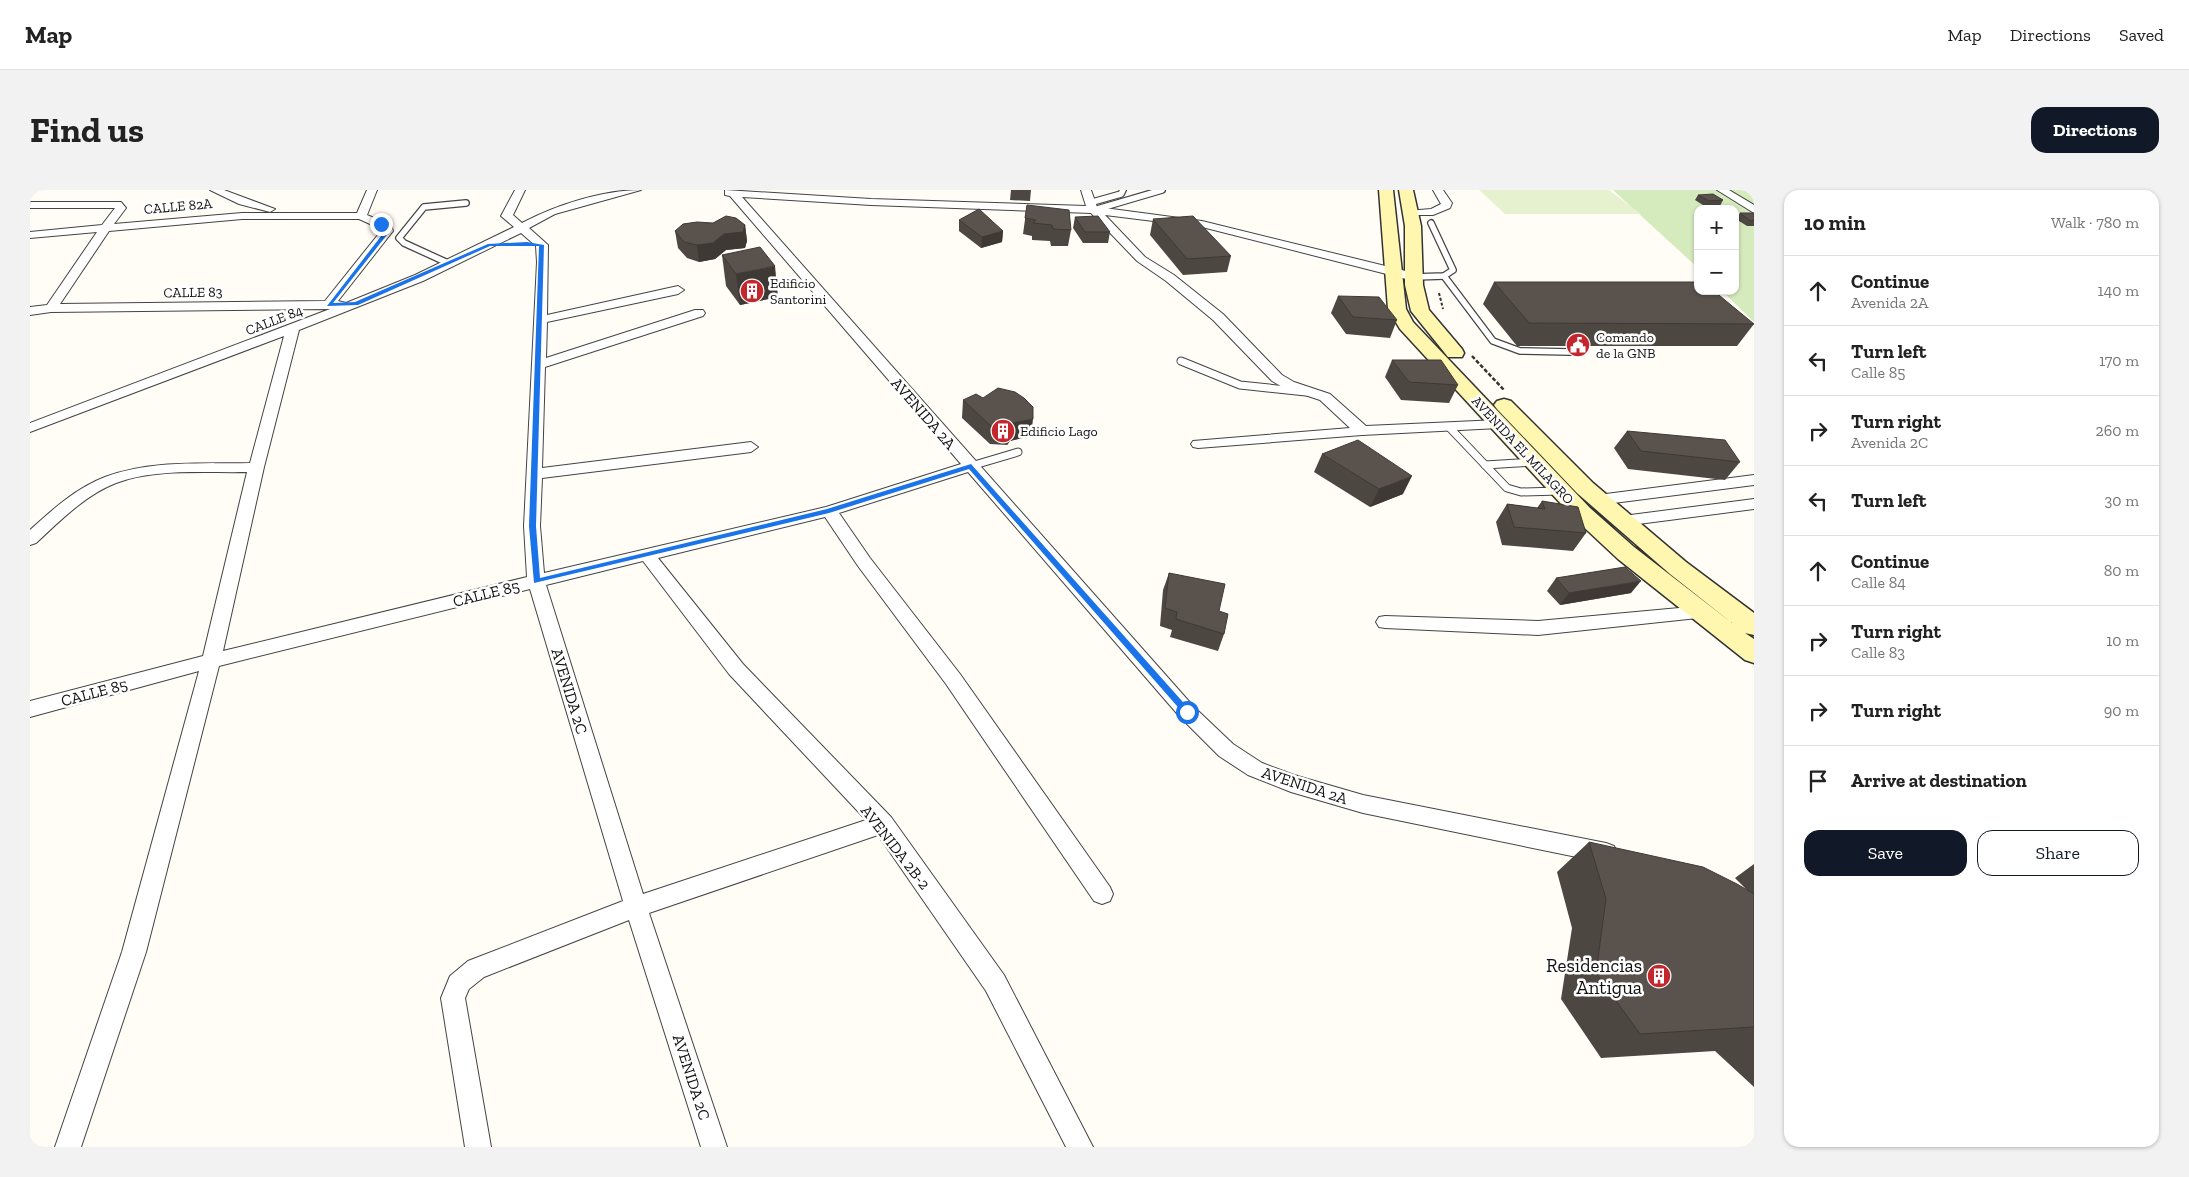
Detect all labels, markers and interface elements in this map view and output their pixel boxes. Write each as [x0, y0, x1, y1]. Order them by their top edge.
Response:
text: Map [25, 20, 72, 49]
text: Map [1947, 24, 1982, 46]
text: Directions [2010, 24, 2091, 46]
text: Saved [2119, 24, 2164, 46]
button: Directions [2031, 107, 2159, 153]
text: Find us [30, 109, 144, 151]
street label: CALLE 82A [143, 195, 214, 218]
map controls [1694, 205, 1739, 295]
button: + [1694, 205, 1739, 250]
text: 10 min [1804, 210, 1866, 235]
route end [370, 213, 393, 236]
text: Walk · 780 m [2051, 213, 2139, 232]
button: − [1694, 250, 1739, 295]
text: Continue [1851, 270, 1929, 293]
place label: Edificio Santorini [770, 275, 826, 308]
icon: ahead [1804, 277, 1832, 305]
building icon: Edificio Santorini [739, 278, 765, 304]
text: 140 m [2098, 281, 2139, 300]
street label: CALLE 83 [163, 283, 223, 302]
text: Avenida 2A [1851, 293, 1928, 312]
street label: CALLE 84 [243, 302, 306, 339]
place label: Comando de la GNB [1596, 329, 1656, 362]
public building icon: Comando de la GNB [1565, 332, 1591, 358]
text: Turn left [1851, 340, 1926, 363]
icon: left [1804, 347, 1832, 375]
text: 170 m [2099, 351, 2139, 370]
text: Calle 85 [1851, 363, 1906, 382]
street label: AVENIDA 2A [887, 374, 960, 454]
street label: AVENIDA EL MILAGRO [1468, 393, 1577, 508]
text: Turn right [1851, 410, 1941, 433]
icon: right [1804, 417, 1832, 445]
building icon: Edificio Lago [990, 418, 1016, 444]
text: 260 m [2096, 421, 2139, 440]
place label: Edificio Lago [1020, 423, 1098, 440]
text: Avenida 2C [1851, 433, 1928, 452]
icon: left [1804, 487, 1832, 515]
text: Turn left [1851, 489, 1926, 512]
text: 30 m [2105, 491, 2139, 510]
text: Continue [1851, 550, 1929, 573]
icon: ahead [1804, 557, 1832, 585]
text: 80 m [2104, 561, 2139, 580]
text: Calle 84 [1851, 573, 1906, 592]
street label: CALLE 85 [451, 576, 521, 611]
text: Turn right [1851, 620, 1941, 643]
icon: right [1804, 627, 1832, 655]
text: 10 m [2106, 631, 2139, 650]
text: Calle 83 [1851, 643, 1905, 662]
street label: AVENIDA 2C [547, 646, 592, 736]
street label: CALLE 85 [59, 675, 129, 710]
icon: right [1804, 697, 1832, 725]
text: Turn right [1851, 699, 1941, 722]
route start [1176, 701, 1199, 724]
text: 90 m [2104, 701, 2139, 720]
street label: AVENIDA 2A [1260, 763, 1351, 808]
icon: arrive [1804, 767, 1832, 795]
text: Arrive at destination [1851, 769, 2027, 792]
street label: AVENIDA 2B-2 [857, 801, 934, 893]
button: Save [1804, 830, 1967, 876]
button: Share [1977, 830, 2139, 876]
place label: Residencias Antigua [1546, 954, 1642, 999]
building icon: Residencias Antigua [1646, 963, 1672, 989]
street label: AVENIDA 2C [669, 1032, 714, 1122]

